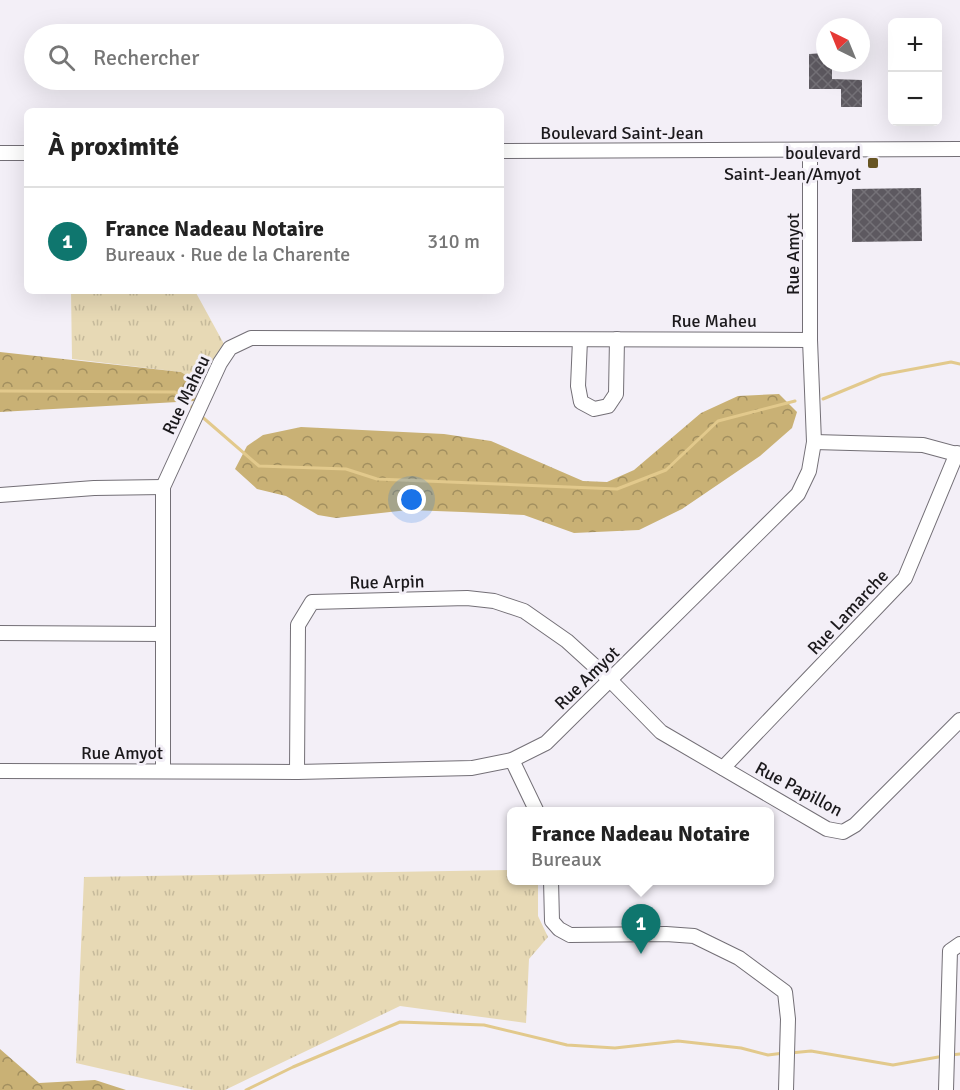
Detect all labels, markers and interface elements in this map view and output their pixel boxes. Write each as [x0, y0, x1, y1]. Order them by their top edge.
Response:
north arrow [816, 18, 870, 72]
map controls [888, 18, 942, 126]
button: + [888, 18, 942, 72]
search box [24, 24, 504, 90]
icon: search [45, 41, 78, 74]
text: Rechercher [93, 44, 199, 71]
button: − [888, 72, 942, 126]
street label: Boulevard Saint-Jean [540, 122, 704, 144]
text: À proximité [48, 131, 179, 163]
place label: boulevard Saint-Jean/Amyot [724, 142, 861, 185]
marker: boulevard Saint-Jean/Amyot [866, 156, 880, 170]
street label: Rue Amyot [782, 213, 804, 295]
text: France Nadeau Notaire [105, 215, 324, 242]
text: 1 [62, 229, 73, 254]
text: 310 m [427, 229, 480, 254]
text: Bureaux · Rue de la Charente [105, 242, 350, 267]
street label: Rue Maheu [671, 310, 757, 332]
street label: Rue Maheu [157, 352, 215, 438]
your location [397, 485, 426, 514]
street label: Rue Lamarche [803, 565, 893, 659]
street label: Rue Arpin [349, 570, 425, 594]
street label: Rue Amyot [550, 642, 624, 714]
street label: Rue Amyot [81, 742, 163, 764]
street label: Rue Papillon [751, 757, 847, 821]
popup [507, 807, 774, 885]
text: France Nadeau Notaire [531, 820, 750, 847]
text: Bureaux [531, 847, 601, 872]
pin: 1 [622, 904, 660, 954]

